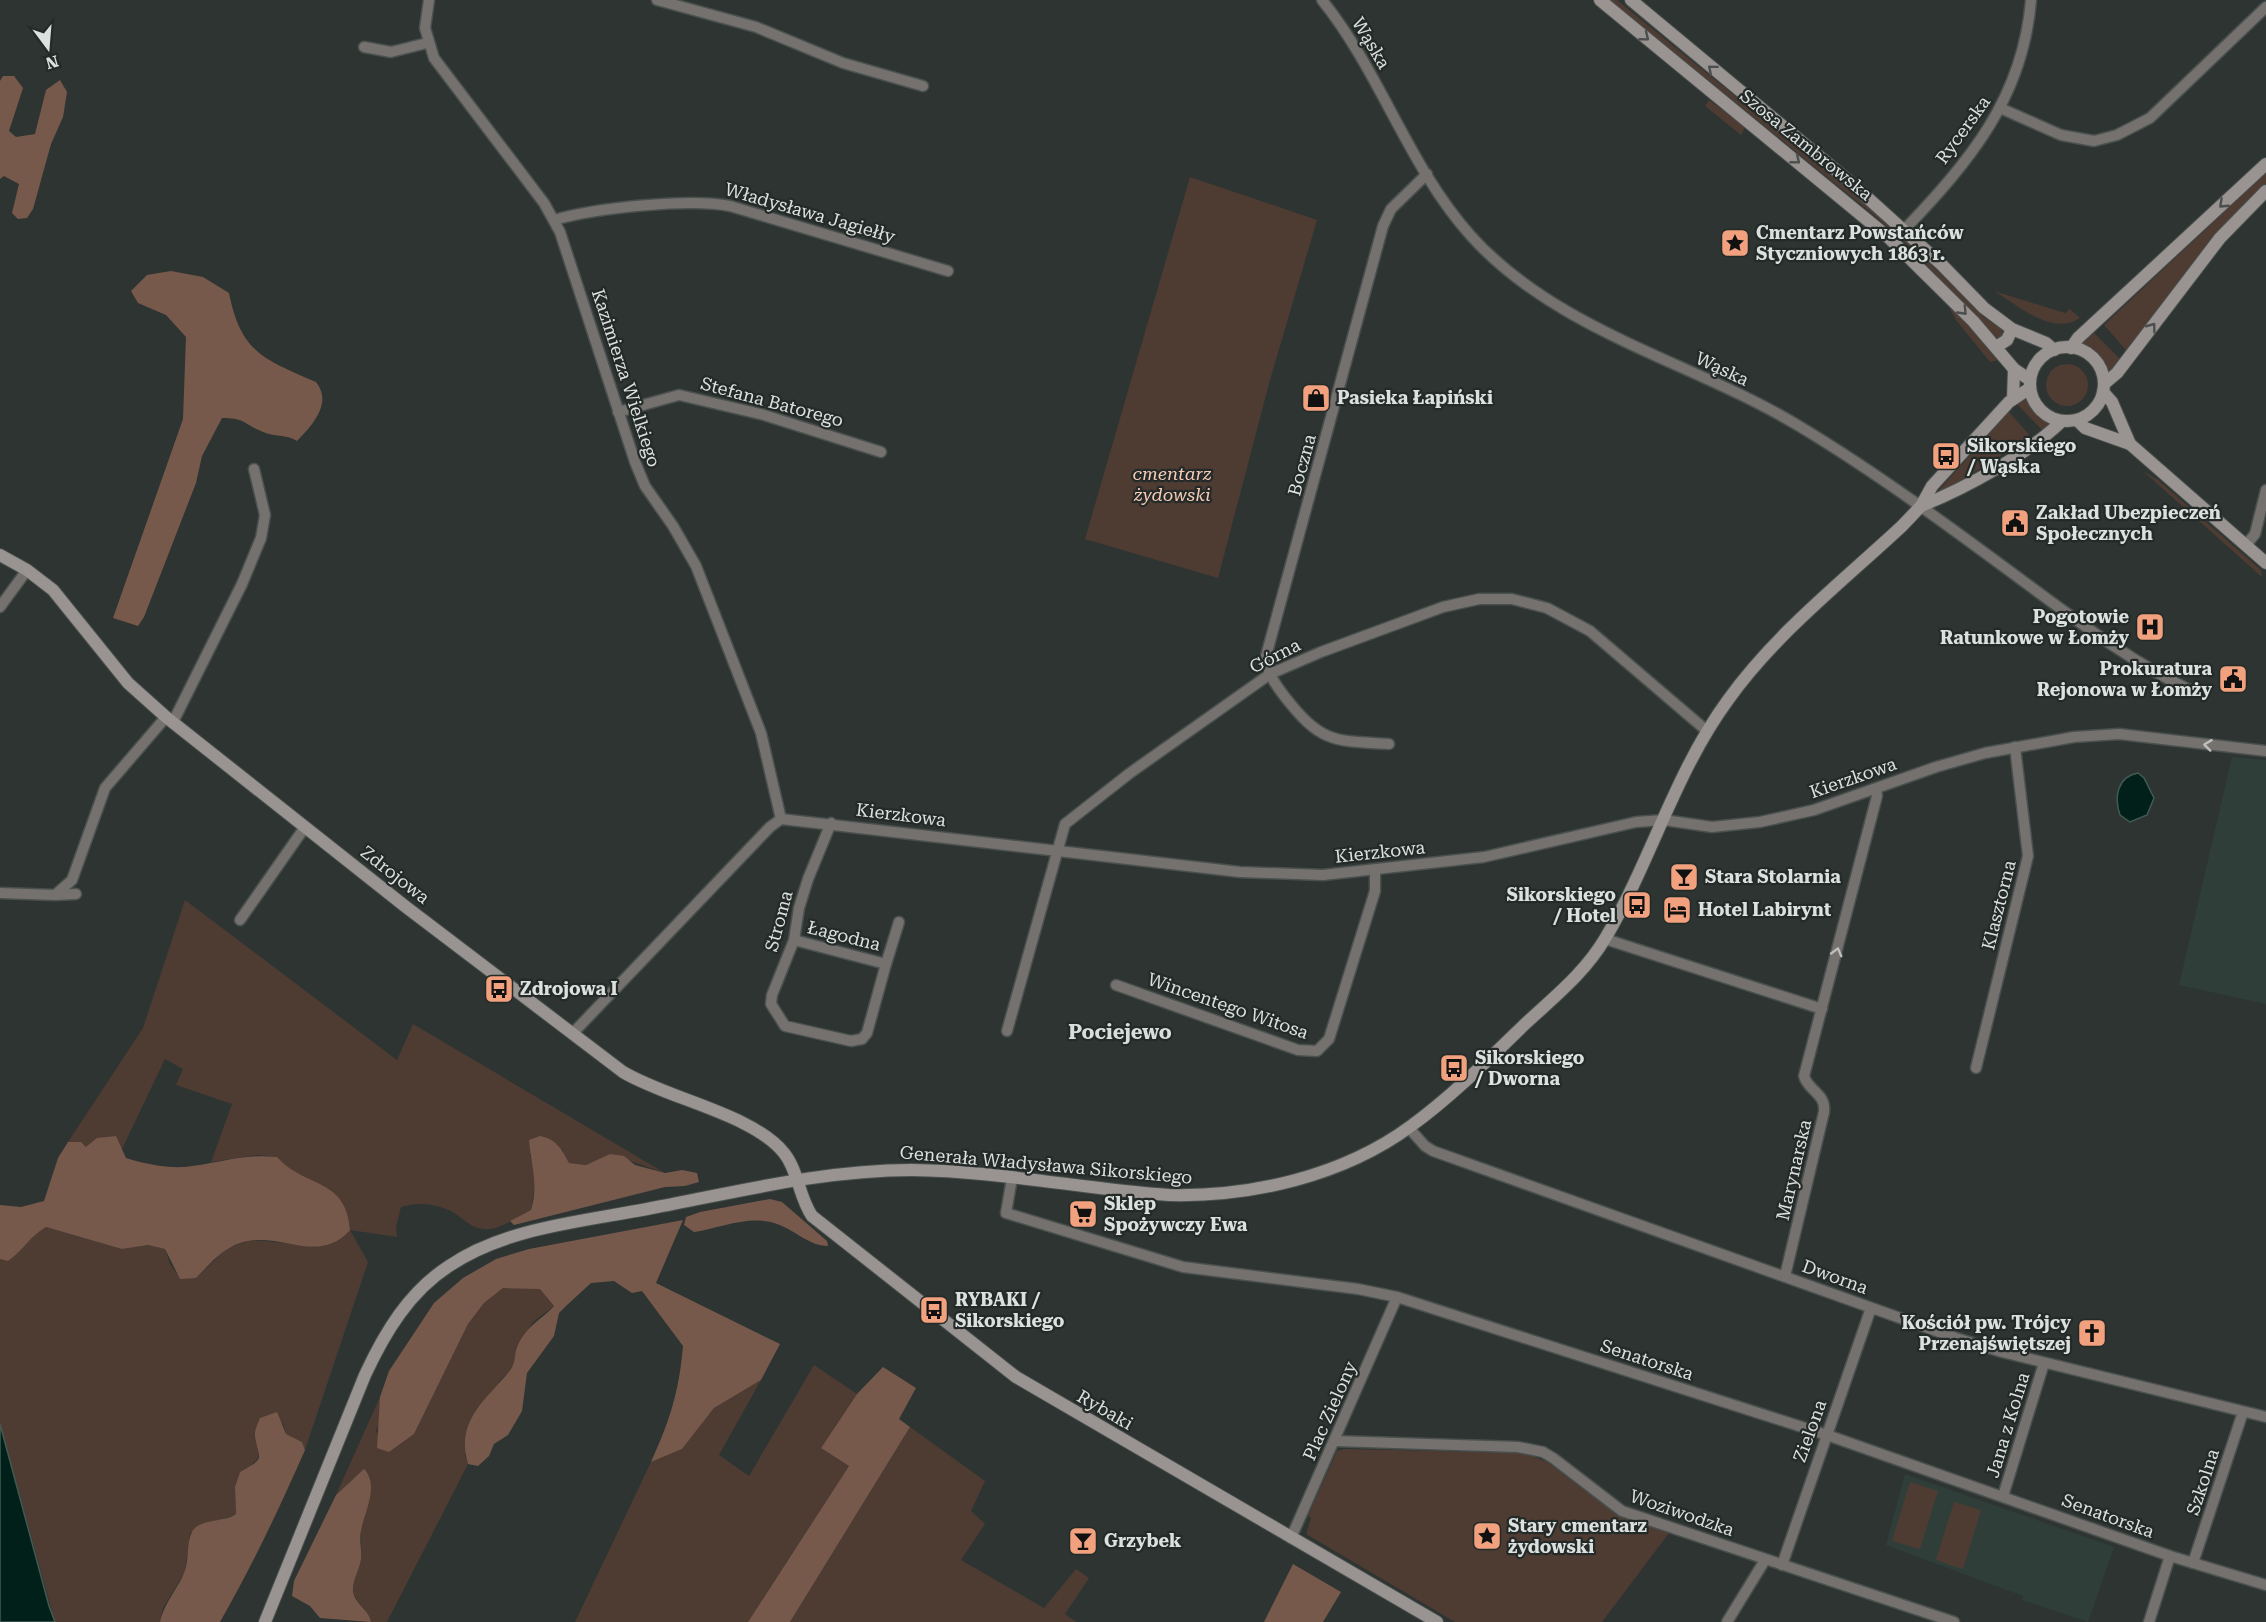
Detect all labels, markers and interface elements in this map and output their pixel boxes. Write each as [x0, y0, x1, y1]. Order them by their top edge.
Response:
street label: Wąska [1348, 13, 1395, 73]
north arrow [18, 18, 78, 78]
one-way arrow [1638, 30, 1649, 41]
text: N [43, 51, 61, 73]
one-way arrow [1708, 66, 1719, 77]
street label: Szosa Zambrowska [1736, 85, 1877, 205]
street label: Rycerska [1931, 91, 1994, 168]
one-way arrow [1789, 153, 1800, 164]
street label: Władysława Jagiełły [723, 178, 898, 247]
one-way arrow [2219, 197, 2230, 208]
place label: Cmentarz Powstańców Styczniowych 1863 r. [1756, 222, 1964, 264]
place icon: Cmentarz Powstańców Styczniowych 1863 r. [1719, 227, 1751, 259]
street label: Kazimierza Wielkiego [588, 286, 665, 470]
one-way arrow [1955, 303, 1966, 314]
one-way arrow [2145, 322, 2156, 333]
street label: Wąska [1692, 347, 1752, 390]
street label: Stefana Batorego [698, 372, 846, 431]
shop icon: Pasieka Łapiński [1300, 382, 1332, 414]
place label: Pasieka Łapiński [1337, 387, 1493, 408]
street label: Boczna [1283, 431, 1320, 498]
place label: Sikorskiego / Wąska [1966, 435, 2077, 477]
bus stop icon: Sikorskiego / Wąska [1930, 440, 1962, 472]
park label: cmentarz żydowski [1133, 463, 1212, 505]
place label: Zakład Ubezpieczeń Społecznych [2036, 502, 2221, 544]
public building icon: Zakład Ubezpieczeń Społecznych [1999, 507, 2031, 539]
place label: Pogotowie Ratunkowe w Łomży [1940, 606, 2129, 648]
hospital icon: Pogotowie Ratunkowe w Łomży [2134, 611, 2166, 643]
street label: Górna [1246, 634, 1304, 677]
place label: Prokuratura Rejonowa w Łomży [2037, 658, 2212, 700]
public building icon: Prokuratura Rejonowa w Łomży [2217, 663, 2249, 695]
one-way arrow [2203, 739, 2212, 751]
street label: Kierzkowa [1807, 753, 1899, 802]
street label: Kierzkowa [855, 799, 948, 830]
street label: Kierzkowa [1334, 836, 1426, 867]
street label: Zdrojowa [357, 841, 434, 908]
street label: Klasztorna [1977, 858, 2020, 952]
bar icon: Stara Stolarnia [1668, 861, 1700, 893]
place label: Stara Stolarnia [1705, 866, 1841, 887]
place label: Sikorskiego / Hotel [1507, 884, 1616, 926]
street label: Stroma [760, 888, 797, 954]
bus stop icon: Sikorskiego / Hotel [1621, 889, 1653, 921]
hotel icon: Hotel Labirynt [1661, 894, 1693, 926]
place label: Hotel Labirynt [1698, 899, 1831, 920]
street label: Łagodna [805, 916, 883, 955]
one-way arrow [1829, 948, 1842, 958]
street label: Wincentego Witosa [1145, 968, 1312, 1043]
bus stop icon: Zdrojowa I [483, 973, 515, 1005]
place label: Zdrojowa I [520, 978, 618, 999]
district label: Pociejewo [1068, 1020, 1172, 1044]
place label: Sikorskiego / Dworna [1474, 1047, 1585, 1089]
bus stop icon: Sikorskiego / Dworna [1438, 1052, 1470, 1084]
street label: Marynarska [1772, 1117, 1815, 1222]
street label: Generała Władysława Sikorskiego [899, 1141, 1193, 1188]
place label: Sklep Spożywczy Ewa [1104, 1193, 1248, 1235]
supermarket icon: Sklep Spożywczy Ewa [1067, 1198, 1099, 1230]
street label: Dworna [1799, 1255, 1871, 1298]
place label: RYBAKI / Sikorskiego [955, 1289, 1065, 1331]
bus stop icon: RYBAKI / Sikorskiego [918, 1294, 950, 1326]
place label: Kościół pw. Trójcy Przenajświętszej [1901, 1312, 2071, 1354]
church icon: Kościół pw. Trójcy Przenajświętszej [2076, 1317, 2108, 1349]
street label: Senatorska [1598, 1335, 1697, 1385]
street label: Plac Zielony [1298, 1358, 1361, 1464]
street label: Jana z Kolna [1982, 1369, 2034, 1480]
street label: Rybaki [1074, 1385, 1137, 1434]
street label: Zielona [1789, 1397, 1831, 1465]
street label: Szkolna [2182, 1446, 2223, 1518]
street label: Woziwodzka [1627, 1485, 1737, 1540]
street label: Senatorska [2059, 1489, 2157, 1542]
place label: Stary cmentarz żydowski [1508, 1515, 1647, 1557]
place icon: Stary cmentarz żydowski [1471, 1520, 1503, 1552]
bar icon: Grzybek [1067, 1525, 1099, 1557]
place label: Grzybek [1104, 1530, 1182, 1551]

